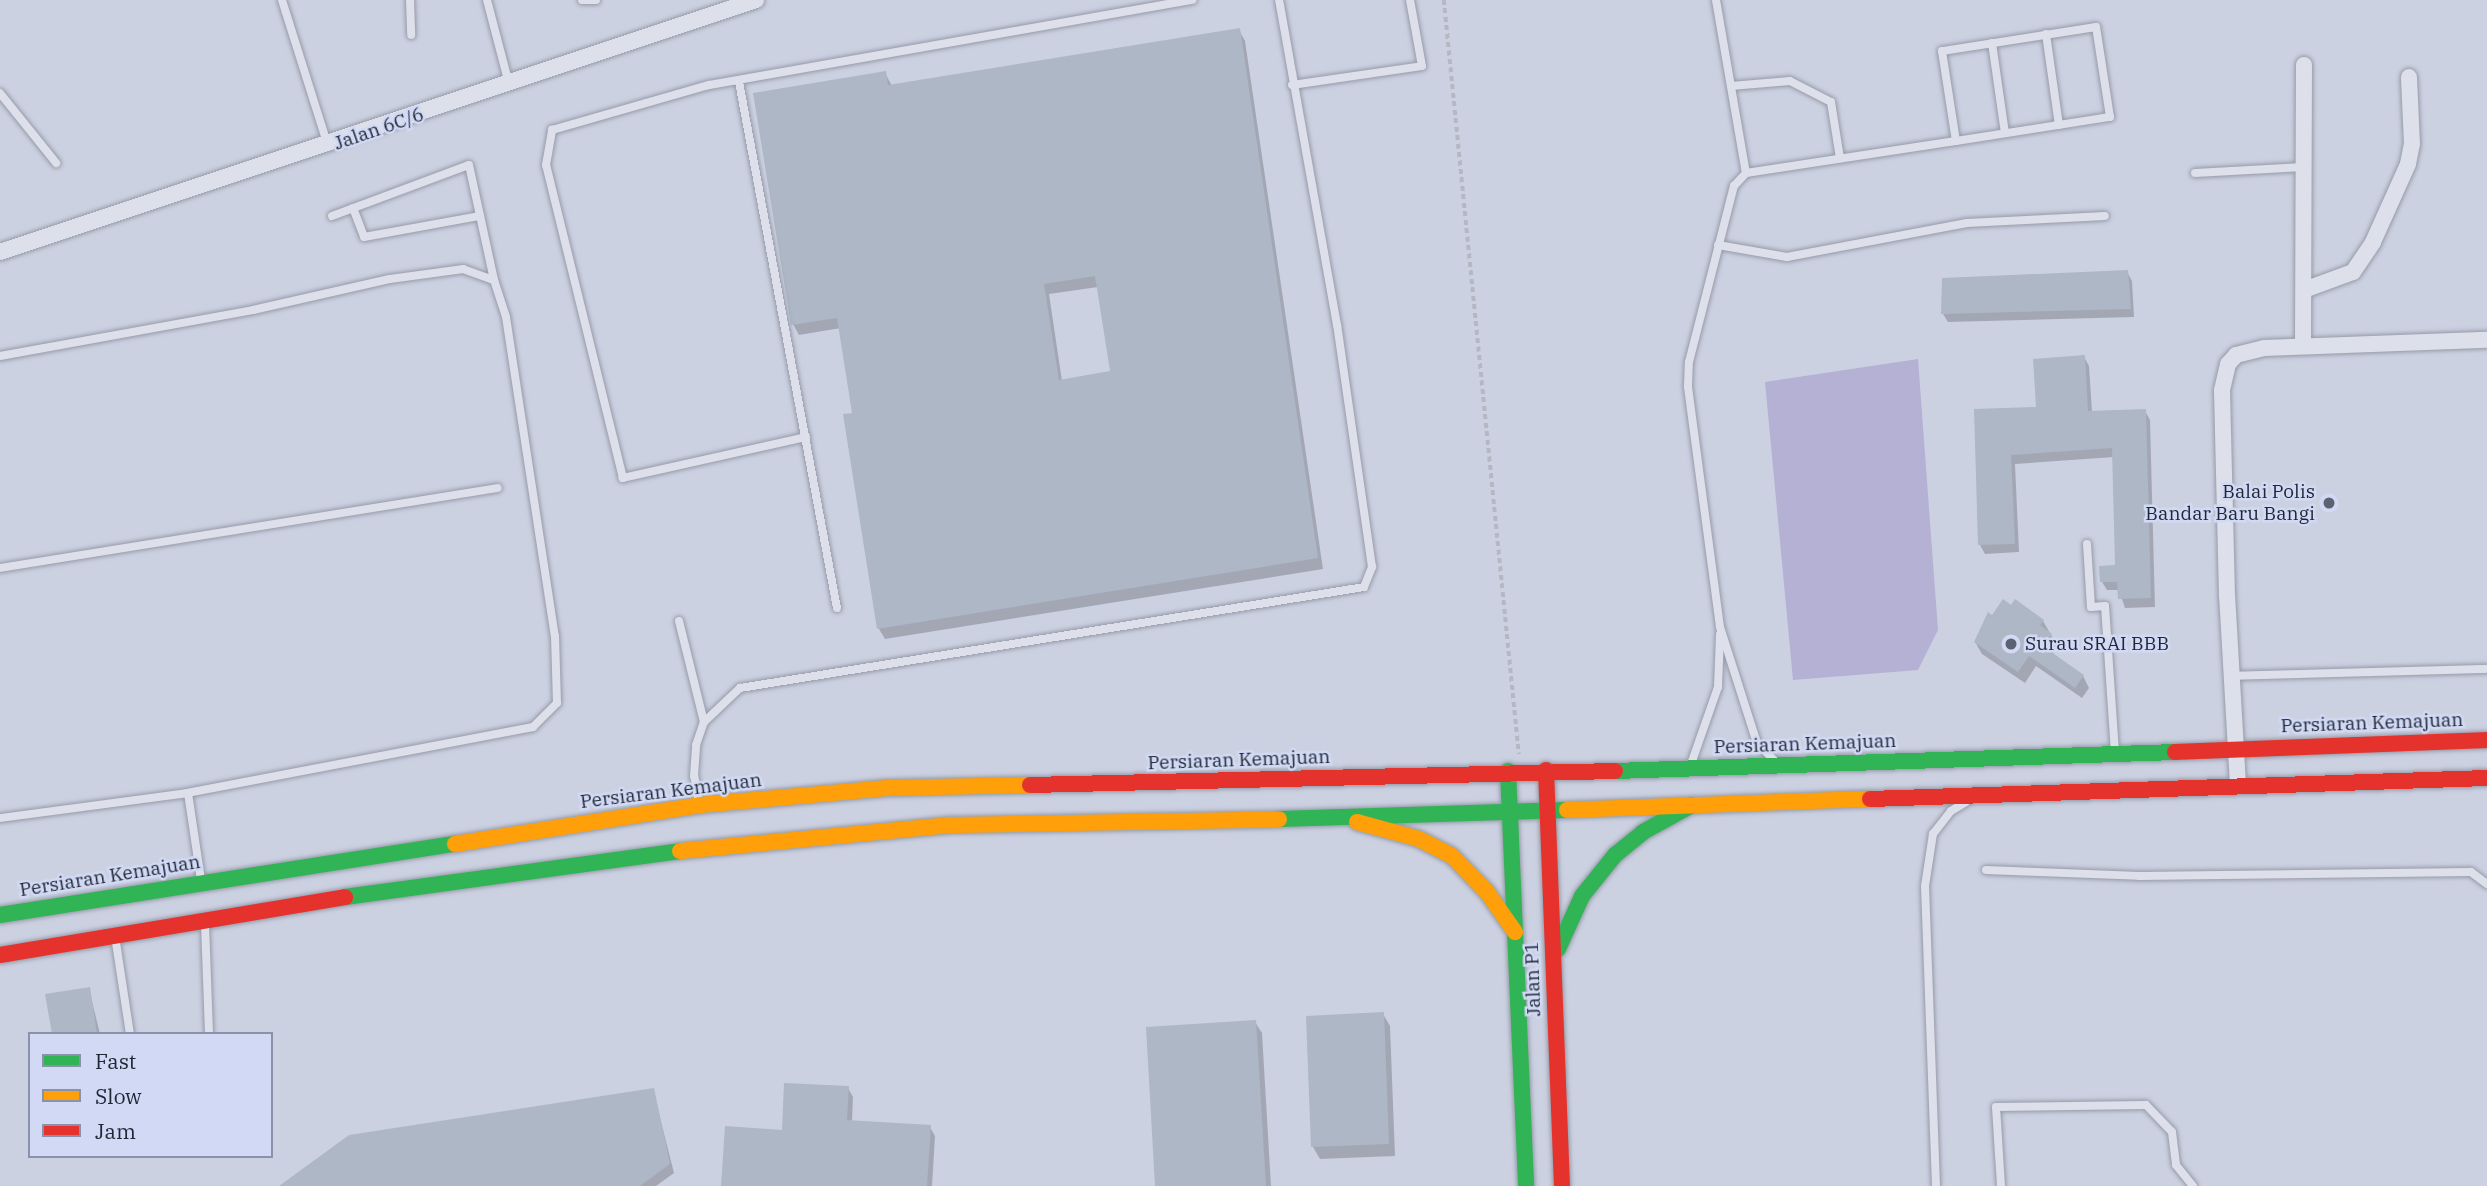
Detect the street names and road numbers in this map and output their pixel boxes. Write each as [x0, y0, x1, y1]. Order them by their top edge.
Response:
street label: Jalan 6C/6 [331, 103, 427, 155]
street label: Persiaran Kemajuan [2280, 708, 2464, 738]
street label: Persiaran Kemajuan [1713, 729, 1897, 759]
street label: Persiaran Kemajuan [1147, 745, 1331, 775]
street label: Persiaran Kemajuan [579, 769, 763, 813]
street label: Persiaran Kemajuan [18, 850, 202, 902]
street label: Jalan P1 [1520, 941, 1546, 1017]

